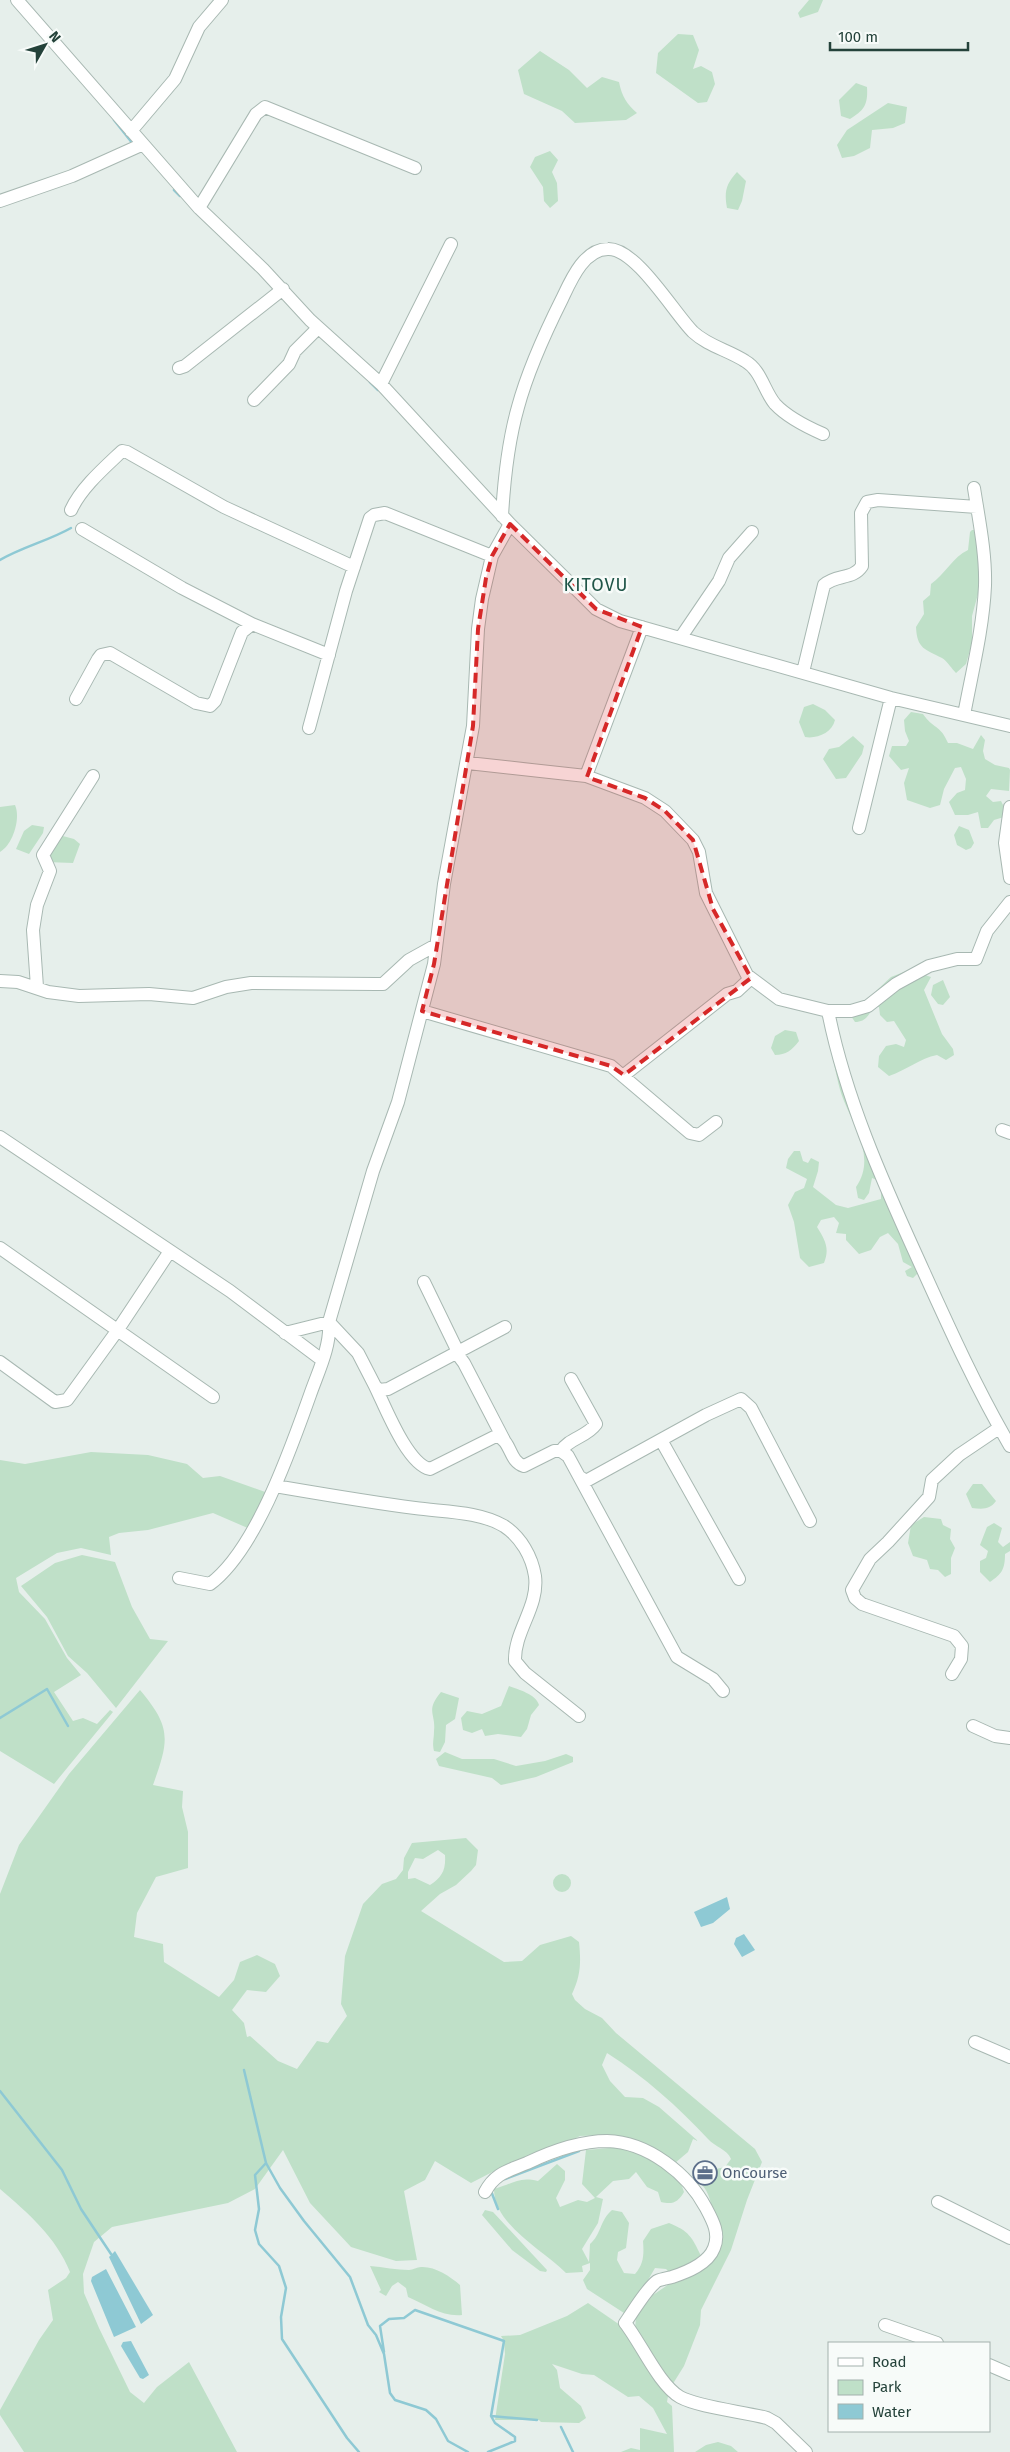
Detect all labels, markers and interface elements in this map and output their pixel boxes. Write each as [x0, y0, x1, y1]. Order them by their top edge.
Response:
north arrow [20, 20, 70, 70]
scale bar [830, 20, 968, 52]
text: N [45, 28, 64, 46]
text: 100 m [838, 28, 878, 46]
district label: KITOVU [564, 574, 628, 596]
office icon: OnCourse [692, 2160, 718, 2186]
place label: OnCourse [722, 2164, 788, 2182]
legend [828, 2342, 990, 2432]
text: Road [872, 2353, 907, 2371]
text: Park [872, 2378, 902, 2396]
text: Water [872, 2403, 911, 2421]

